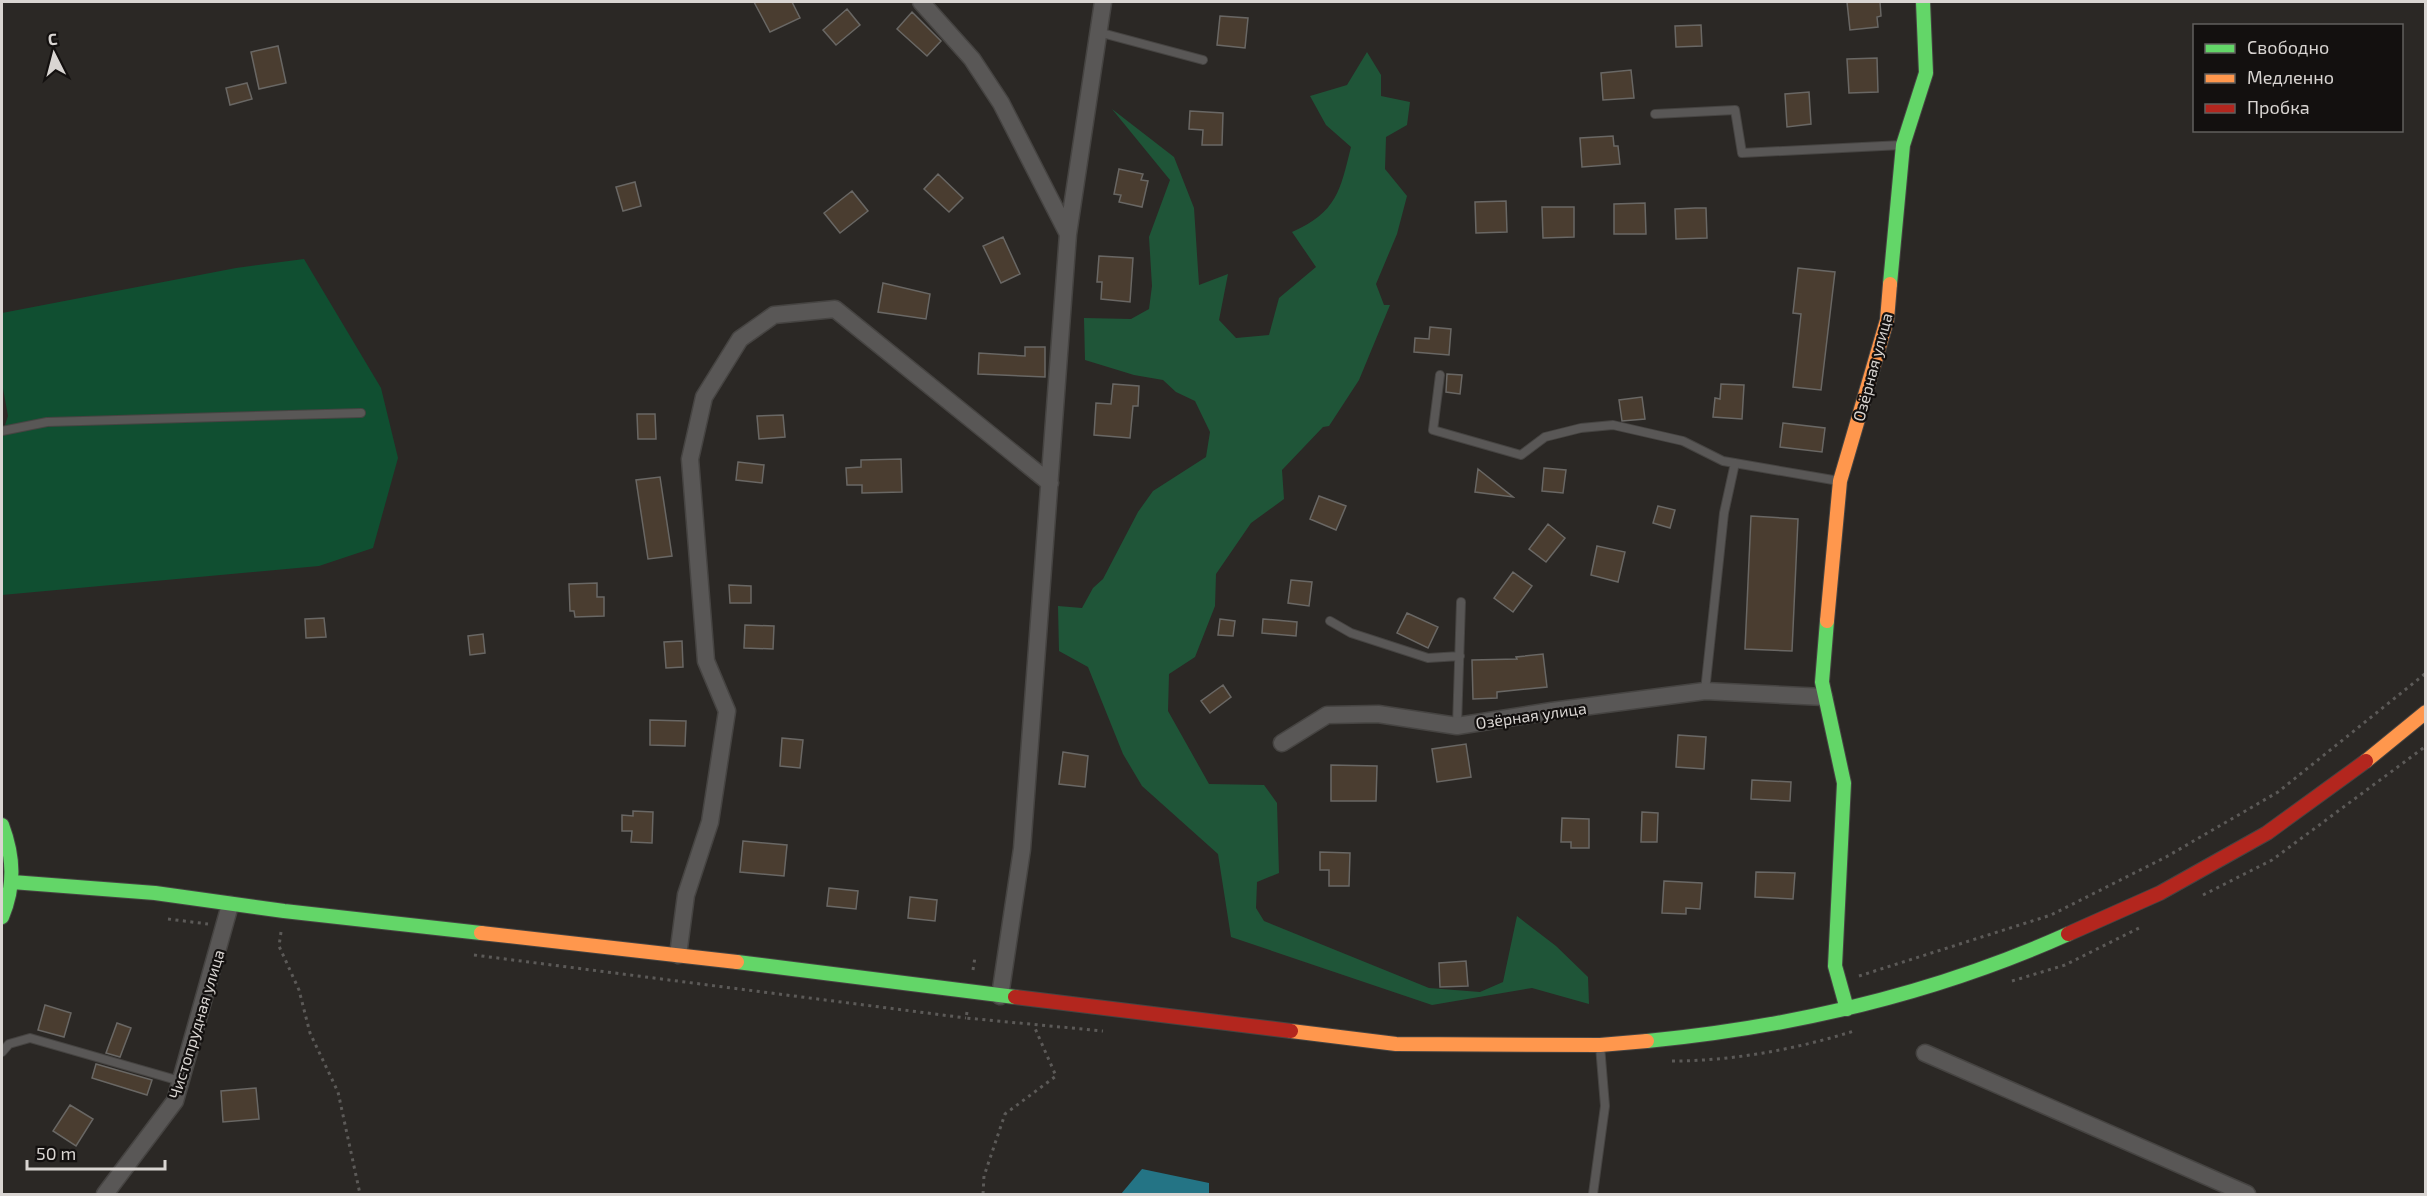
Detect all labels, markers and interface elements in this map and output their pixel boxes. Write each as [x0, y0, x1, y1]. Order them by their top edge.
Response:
north arrow [24, 24, 84, 84]
legend [2193, 24, 2403, 132]
text: С [47, 29, 58, 49]
text: Свободно [2247, 36, 2329, 58]
text: Медленно [2247, 66, 2334, 88]
text: Пробка [2247, 96, 2310, 118]
street label: Озёрная улица [1848, 311, 1897, 424]
street label: Озёрная улица [1474, 698, 1588, 733]
street label: Чистопрудная улица [164, 947, 229, 1101]
scale bar [27, 1133, 165, 1171]
text: 50 m [36, 1142, 76, 1164]

